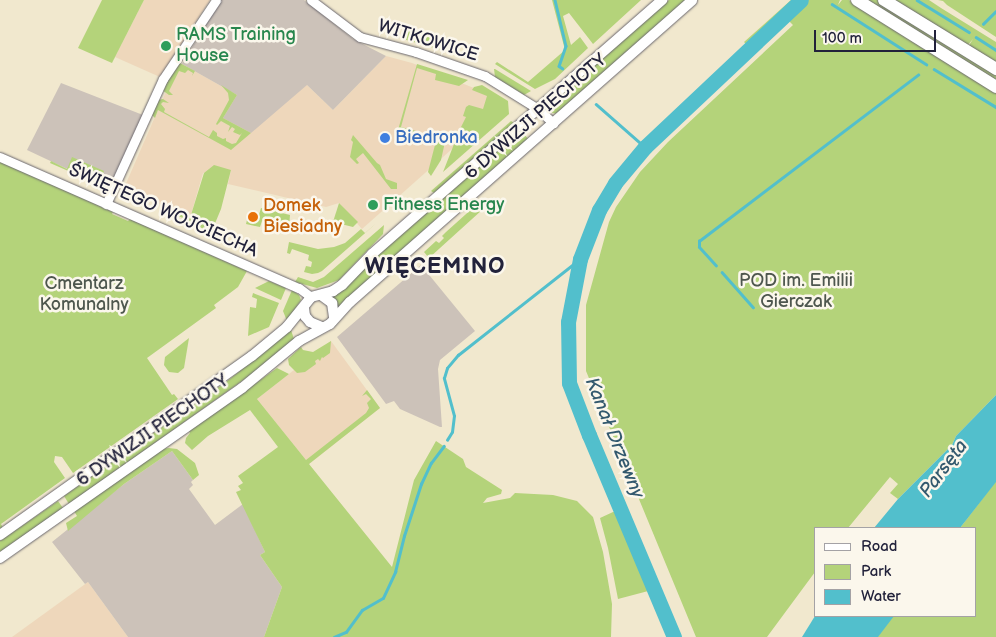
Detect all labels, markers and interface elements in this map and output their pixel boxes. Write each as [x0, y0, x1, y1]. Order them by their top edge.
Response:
street label: WITKOWICE [375, 15, 481, 67]
scale bar [816, 20, 938, 52]
place label: RAMS Training House [176, 25, 296, 68]
text: 100 m [822, 29, 862, 48]
marker: RAMS Training House [160, 40, 172, 52]
street label: 6 DYWIZJI PIECHOTY [461, 50, 611, 184]
place label: Biedronka [395, 127, 478, 149]
marker: Biedronka [379, 132, 391, 144]
street label: ŚWIĘTEGO WOJCIECHA [65, 159, 261, 263]
place label: Fitness Energy [383, 194, 504, 216]
place label: Domek Biesiadny [263, 196, 342, 238]
marker: Fitness Energy [367, 199, 379, 211]
marker: Domek Biesiadny [247, 211, 259, 223]
district label: WIĘCEMINO [364, 254, 506, 280]
park label: POD im. Emilii Gierczak [739, 271, 853, 314]
park label: Cmentarz Komunalny [39, 274, 129, 316]
street label: 6 DYWIZJI PIECHOTY [73, 370, 233, 492]
water label: Kanał Drzewny [579, 374, 649, 502]
water label: Parsęta [915, 436, 973, 502]
legend [814, 527, 976, 617]
text: Road [861, 537, 897, 556]
text: Park [861, 562, 891, 581]
text: Water [861, 587, 901, 606]

